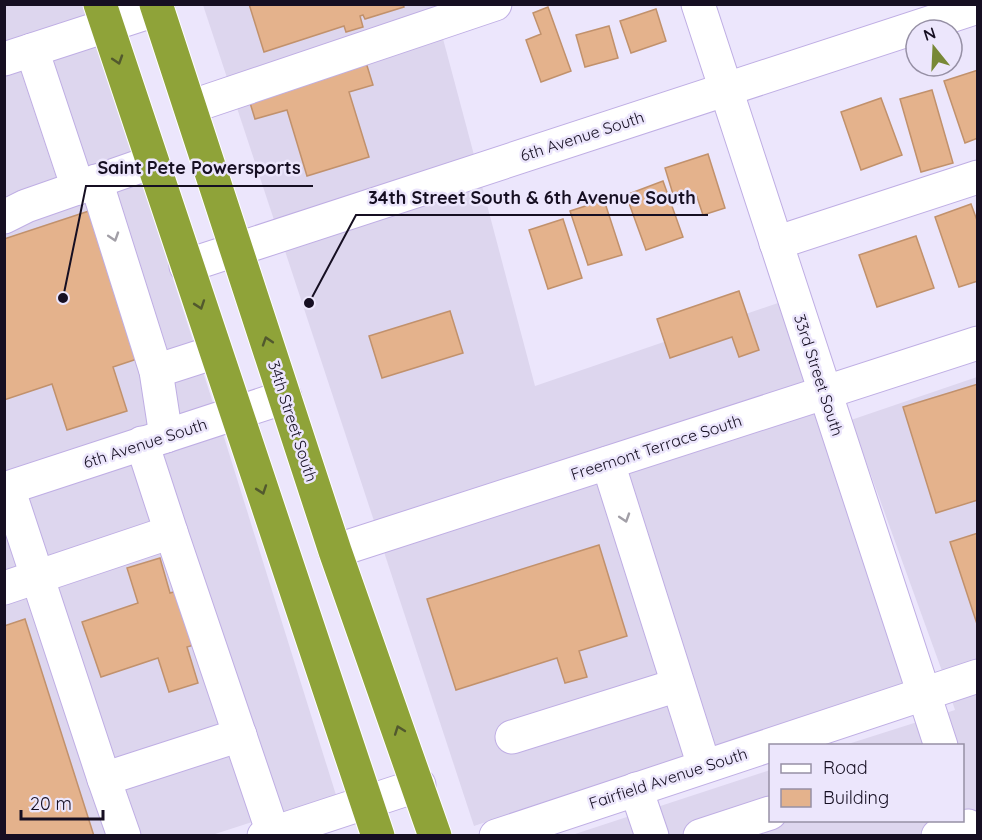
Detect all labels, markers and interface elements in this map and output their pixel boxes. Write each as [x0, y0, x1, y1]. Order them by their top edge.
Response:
north arrow [904, 18, 964, 78]
text: N [921, 22, 938, 45]
one-way arrow [111, 54, 124, 65]
street label: 6th Avenue South [518, 107, 646, 165]
callout: Saint Pete Powersports [86, 150, 313, 186]
text: Saint Pete Powersports [97, 156, 301, 179]
callout: 34th Street South & 6th Avenue South [356, 179, 708, 215]
text: 34th Street South & 6th Avenue South [368, 186, 696, 209]
one-way arrow [107, 231, 119, 242]
one-way arrow [192, 299, 205, 310]
street label: 33rd Street South [790, 312, 848, 438]
one-way arrow [261, 336, 274, 347]
street label: 34th Street South [264, 358, 322, 484]
street label: Freemont Terrace South [568, 410, 744, 484]
street label: 6th Avenue South [81, 414, 209, 472]
one-way arrow [254, 484, 267, 495]
one-way arrow [618, 512, 631, 523]
one-way arrow [394, 725, 407, 736]
street label: Fairfield Avenue South [586, 743, 750, 813]
legend [769, 744, 964, 822]
text: Road [823, 756, 868, 779]
scale bar [21, 783, 104, 821]
text: Building [823, 786, 889, 809]
text: 20 m [30, 792, 72, 815]

